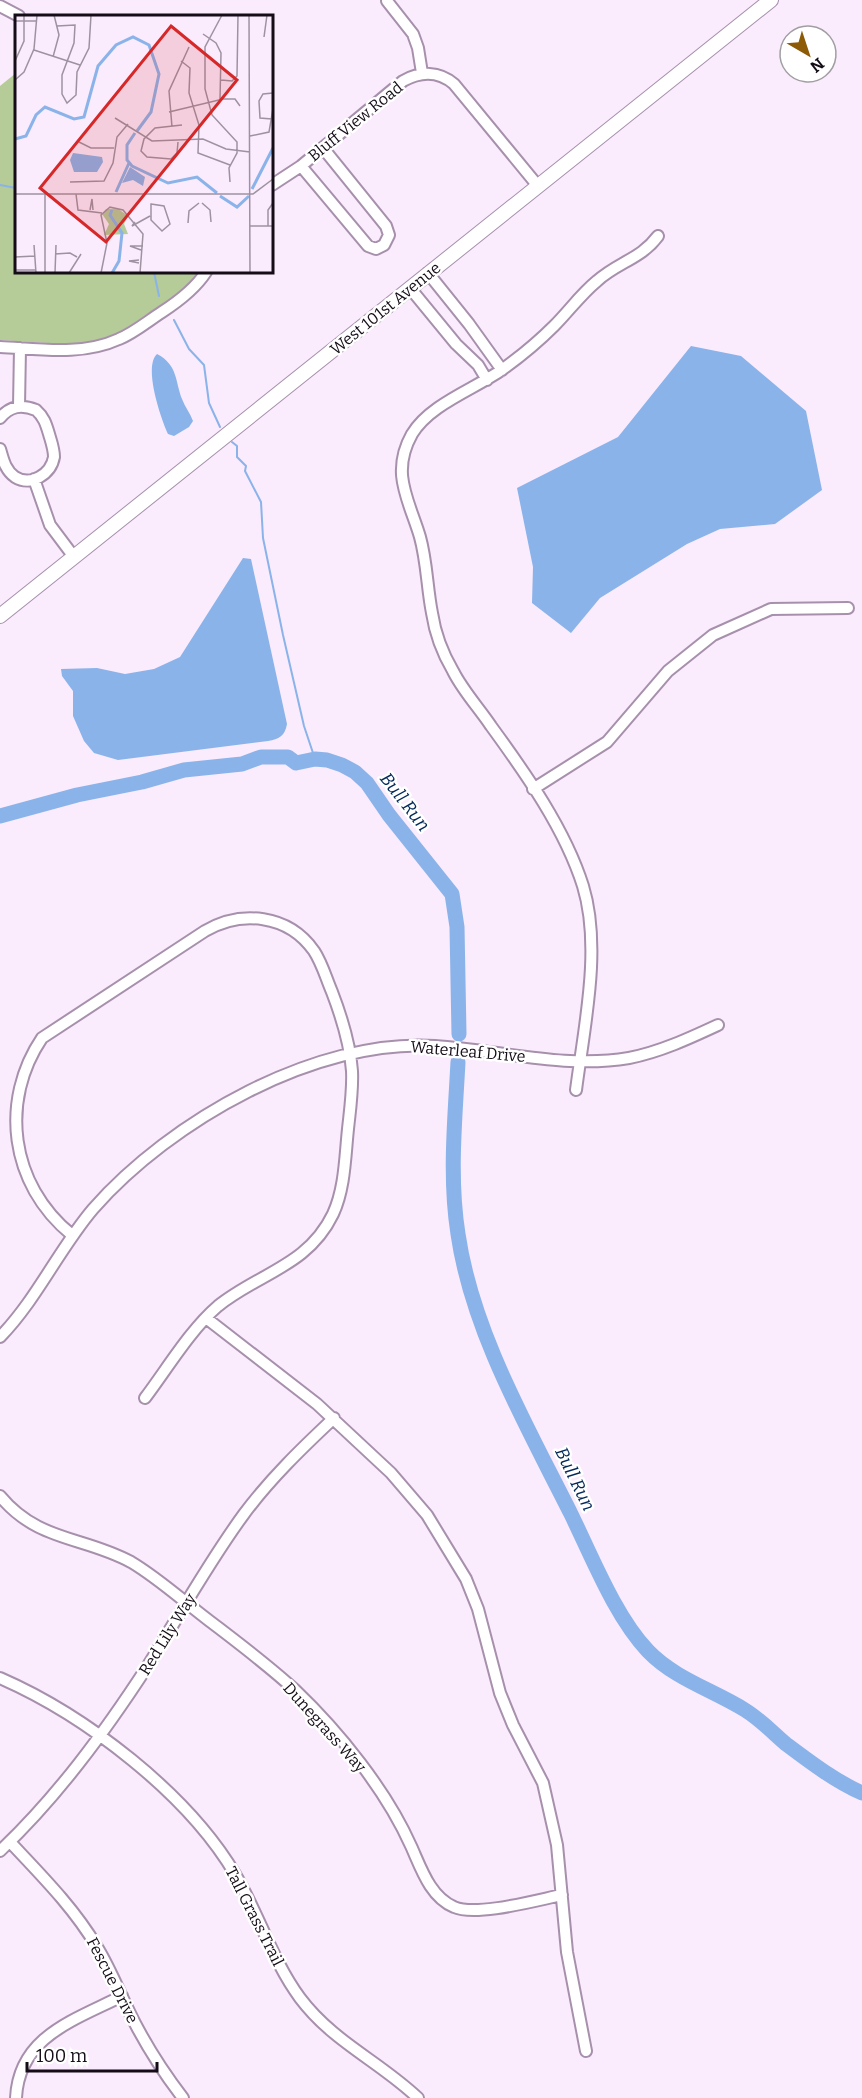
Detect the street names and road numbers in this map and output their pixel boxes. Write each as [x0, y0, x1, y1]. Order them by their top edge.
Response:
street label: Bluff View Road [304, 77, 407, 165]
street label: West 101st Avenue [326, 258, 444, 359]
street label: Waterleaf Drive [410, 1037, 526, 1066]
street label: Red Lily Way [135, 1589, 200, 1679]
street label: Dunegrass Way [279, 1678, 370, 1777]
street label: Tall Grass Trail [221, 1863, 288, 1969]
street label: Fescue Drive [83, 1934, 142, 2026]

